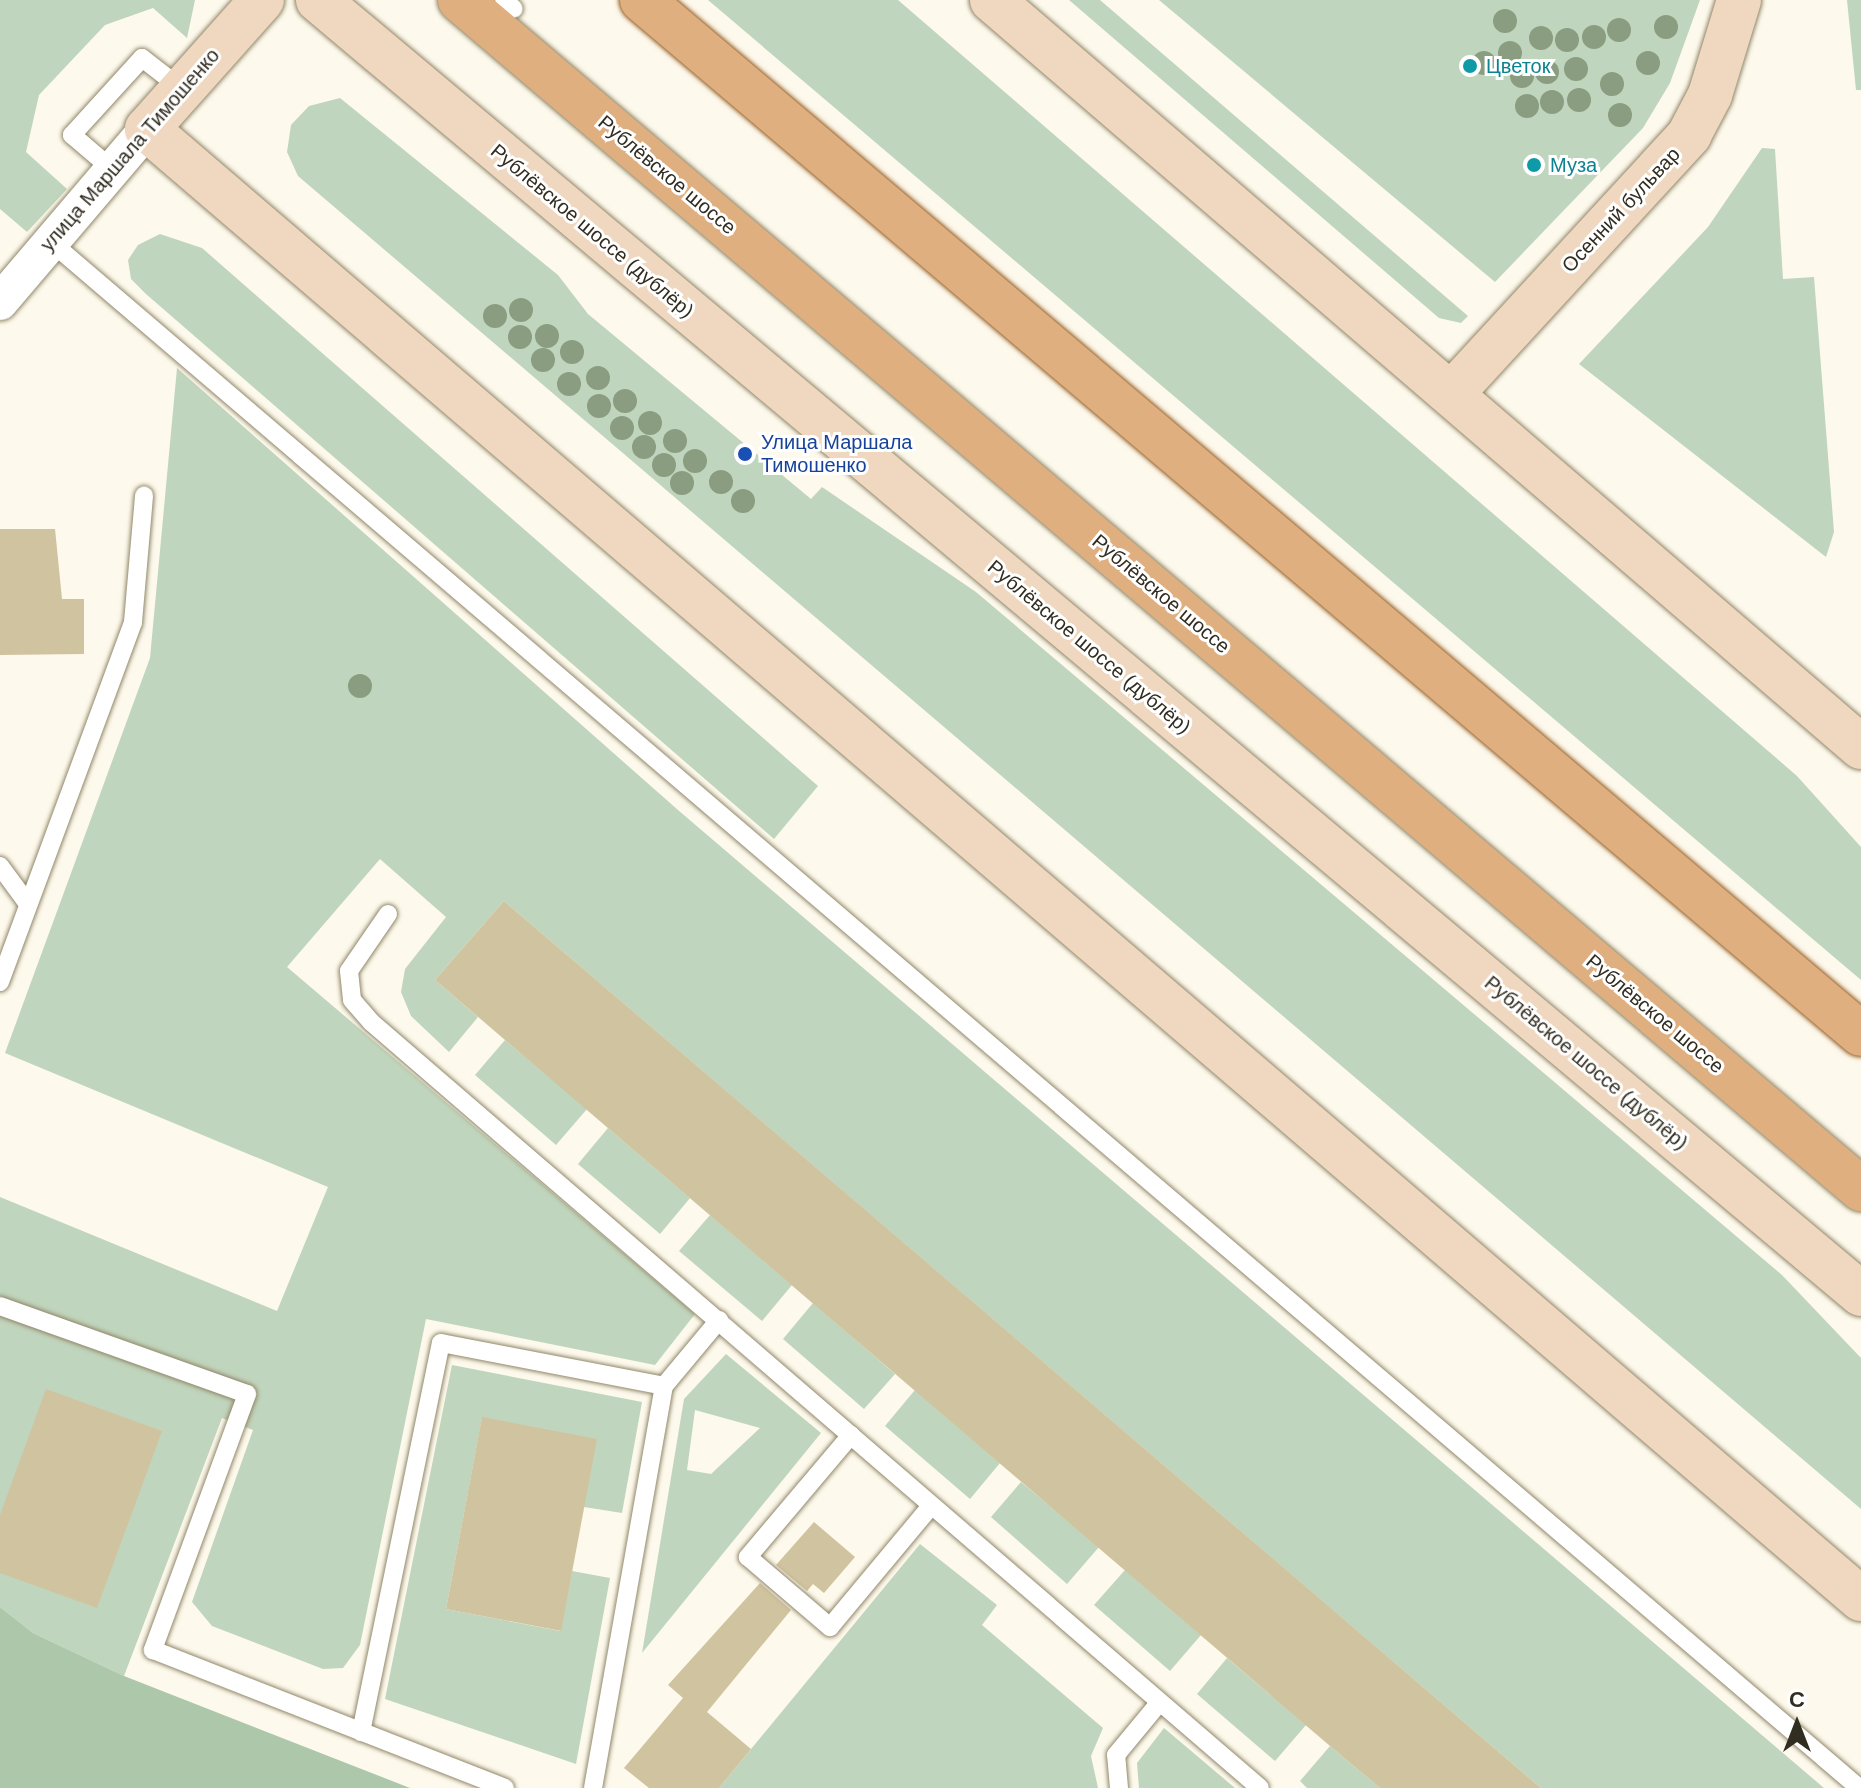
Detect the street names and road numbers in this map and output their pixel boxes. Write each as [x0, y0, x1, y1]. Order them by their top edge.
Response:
street label: улица Маршала Тимошенко [35, 44, 225, 256]
street label: Рублёвское шоссе [593, 110, 741, 240]
street label: Рублёвское шоссе (дублёр) [486, 139, 698, 323]
street label: Осенний бульвар [1557, 143, 1685, 277]
street label: Рублёвское шоссе [1087, 529, 1235, 659]
street label: Рублёвское шоссе (дублёр) [983, 555, 1195, 739]
street label: Рублёвское шоссе [1581, 949, 1729, 1079]
street label: Рублёвское шоссе (дублёр) [1480, 971, 1692, 1155]

